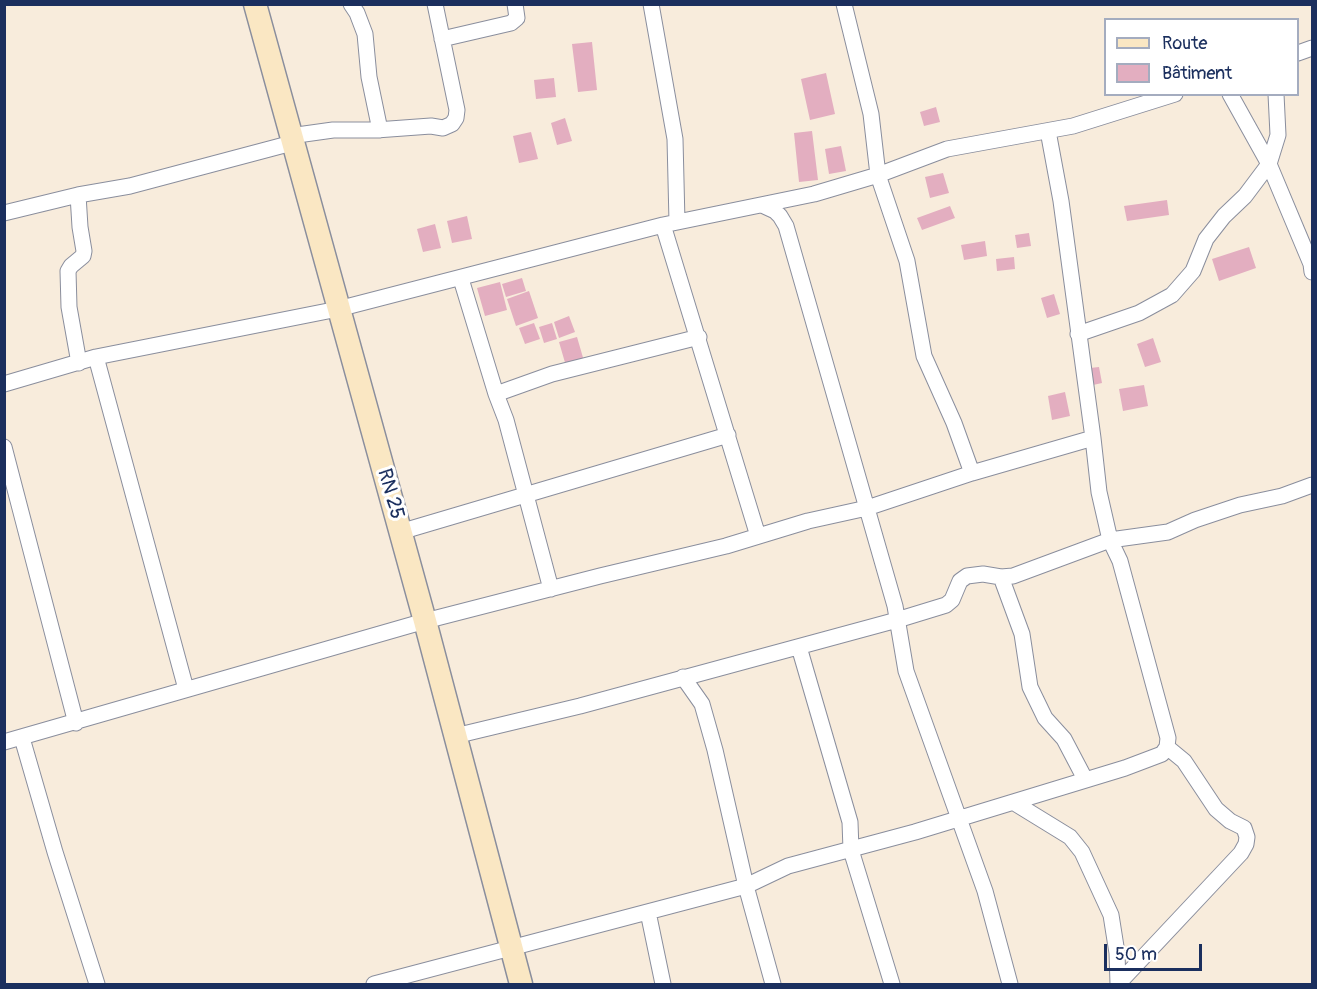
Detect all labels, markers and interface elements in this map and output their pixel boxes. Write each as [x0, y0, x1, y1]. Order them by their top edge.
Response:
legend [1104, 18, 1299, 96]
text: Route [1162, 32, 1207, 55]
text: Bâtiment [1162, 62, 1232, 85]
street label: RN 25 [371, 466, 409, 522]
scale bar [1107, 932, 1204, 970]
text: 50 m [1115, 943, 1157, 966]

